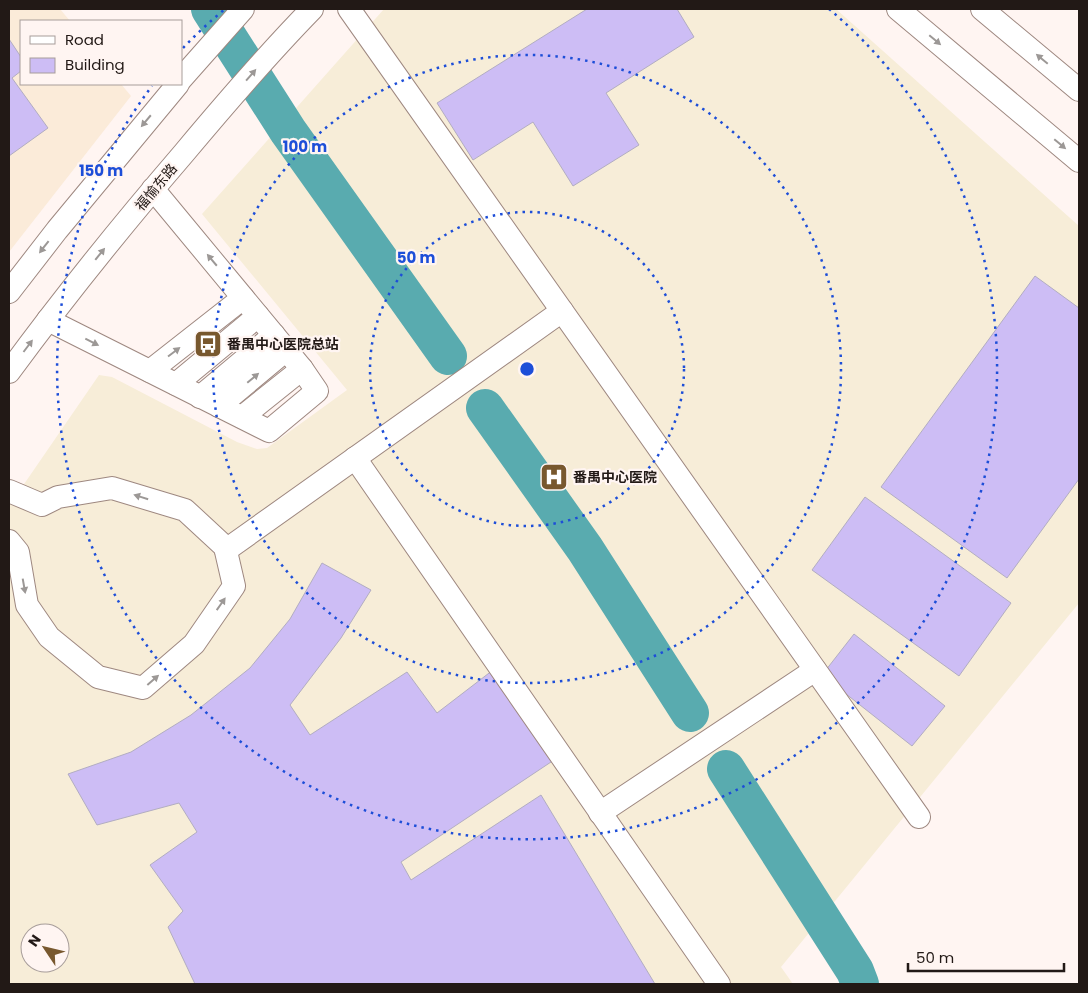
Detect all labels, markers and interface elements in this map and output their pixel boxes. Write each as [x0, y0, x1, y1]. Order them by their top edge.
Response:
legend [20, 20, 182, 85]
text: Road [65, 29, 104, 50]
one-way arrow [929, 34, 941, 46]
one-way arrow [1036, 53, 1049, 64]
text: Building [65, 54, 125, 75]
one-way arrow [245, 70, 257, 82]
one-way arrow [141, 114, 152, 127]
text: 100 m [283, 136, 327, 157]
one-way arrow [1053, 139, 1066, 150]
street label: 福愉东路 [130, 159, 182, 215]
text: 150 m [79, 160, 123, 181]
one-way arrow [39, 240, 49, 254]
text: 50 m [397, 247, 435, 268]
one-way arrow [95, 248, 106, 261]
one-way arrow [206, 254, 217, 267]
bus stop icon: 番禺中心医院总站 [193, 329, 223, 359]
place label: 番禺中心医院总站 [227, 334, 339, 354]
one-way arrow [85, 338, 99, 346]
one-way arrow [23, 339, 33, 353]
one-way arrow [167, 347, 180, 358]
centre of rings [518, 360, 536, 378]
one-way arrow [246, 373, 259, 384]
hospital icon: 番禺中心医院 [539, 462, 569, 492]
place label: 番禺中心医院 [573, 467, 657, 487]
one-way arrow [133, 492, 148, 500]
one-way arrow [20, 579, 28, 595]
one-way arrow [216, 597, 226, 611]
one-way arrow [146, 674, 159, 685]
north arrow [20, 923, 70, 973]
text: N [23, 930, 46, 951]
scale bar [908, 940, 1064, 972]
text: 50 m [916, 947, 954, 968]

